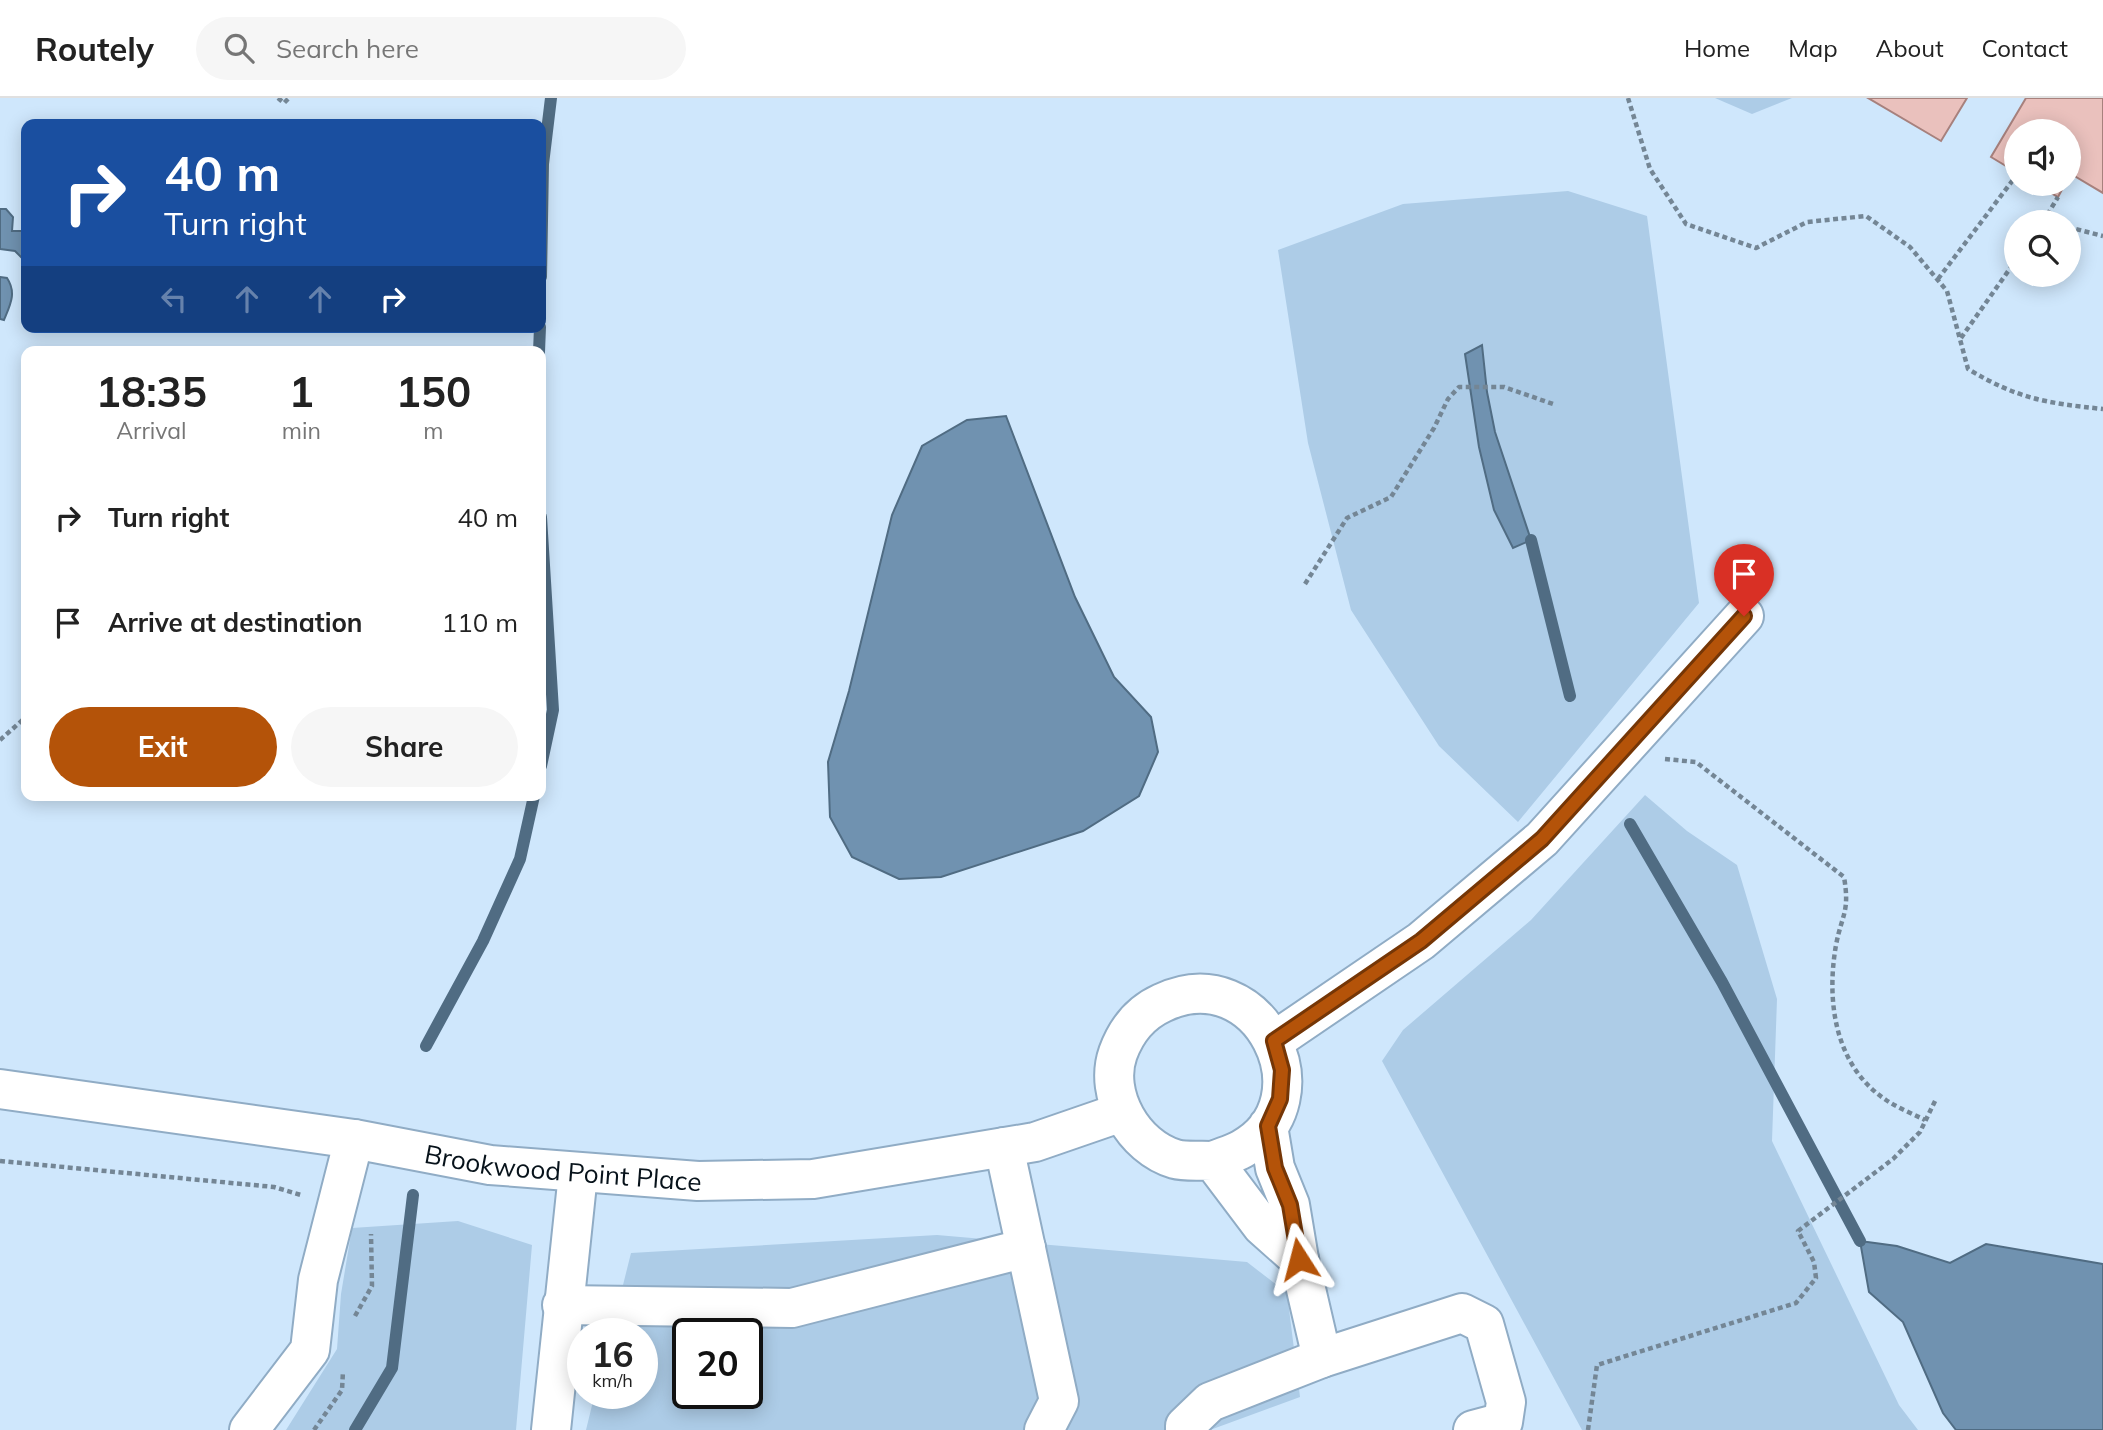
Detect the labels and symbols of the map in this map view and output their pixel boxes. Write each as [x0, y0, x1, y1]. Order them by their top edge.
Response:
pin [1714, 544, 1774, 616]
street label: Brookwood Point Place [422, 1136, 703, 1198]
position arrow [1262, 1222, 1336, 1296]
speed limit sign: 20 [672, 1318, 763, 1409]

